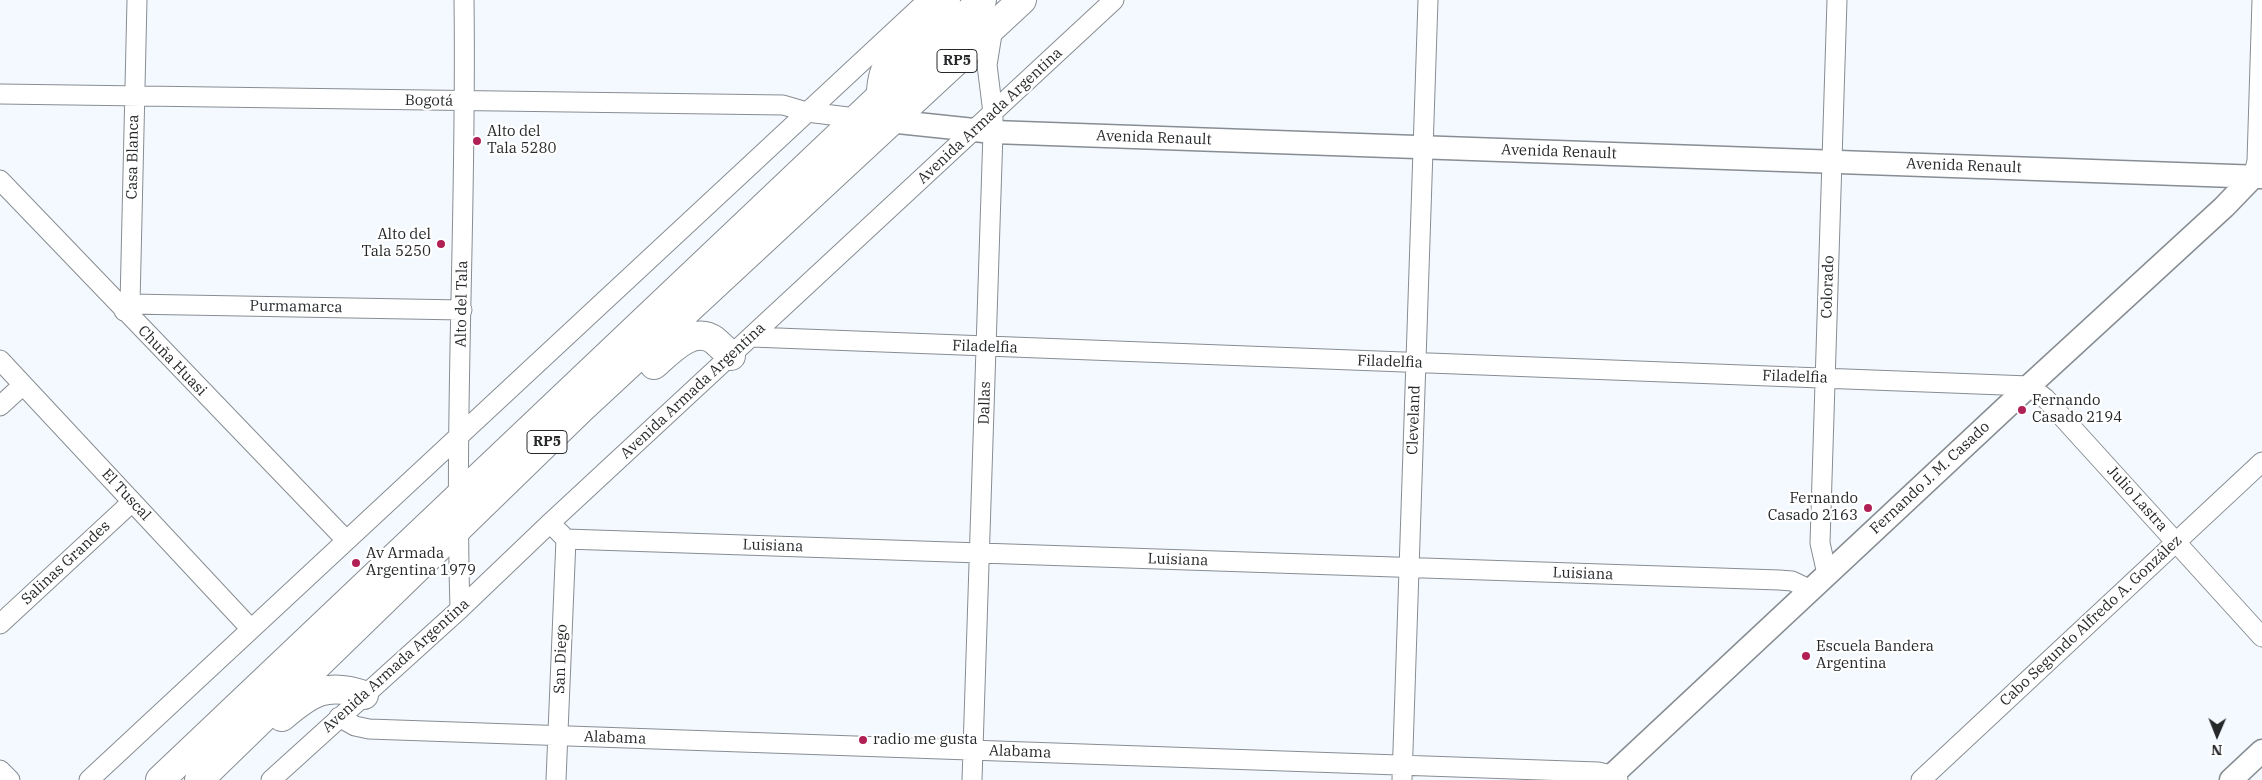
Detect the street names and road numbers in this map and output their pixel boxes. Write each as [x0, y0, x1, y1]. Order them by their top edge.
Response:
street label: Avenida Armada Argentina [914, 44, 1066, 188]
road number: RP5 [937, 49, 977, 72]
street label: Bogotá [405, 92, 453, 110]
street label: Casa Blanca [123, 114, 143, 200]
street label: Avenida Renault [1096, 127, 1212, 149]
street label: Avenida Renault [1501, 141, 1617, 163]
street label: Avenida Renault [1906, 155, 2022, 177]
street label: Colorado [1818, 255, 1838, 319]
street label: Alto del Tala [452, 260, 472, 348]
street label: Purmamarca [249, 297, 343, 317]
street label: Avenida Armada Argentina [617, 319, 769, 463]
street label: Chuña Huasi [134, 322, 210, 400]
street label: Filadelfia [952, 337, 1018, 357]
street label: Filadelfia [1357, 352, 1423, 372]
street label: Filadelfia [1762, 367, 1828, 387]
street label: Dallas [975, 381, 995, 425]
street label: Cleveland [1404, 385, 1424, 455]
street label: Fernando J. M. Casado [1866, 418, 1994, 538]
road number: RP5 [527, 431, 567, 454]
street label: Julio Lastra [2103, 463, 2171, 535]
street label: El Tuscal [98, 465, 154, 525]
street label: Salinas Grandes [18, 517, 114, 609]
street label: Cabo Segundo Alfredo A. González [1996, 532, 2186, 710]
street label: Luisiana [742, 536, 804, 556]
street label: Luisiana [1147, 550, 1209, 570]
street label: Luisiana [1552, 564, 1614, 584]
street label: Avenida Armada Argentina [319, 595, 473, 737]
street label: San Diego [551, 624, 571, 694]
street label: Alabama [583, 728, 647, 748]
street label: Alabama [988, 742, 1052, 762]

